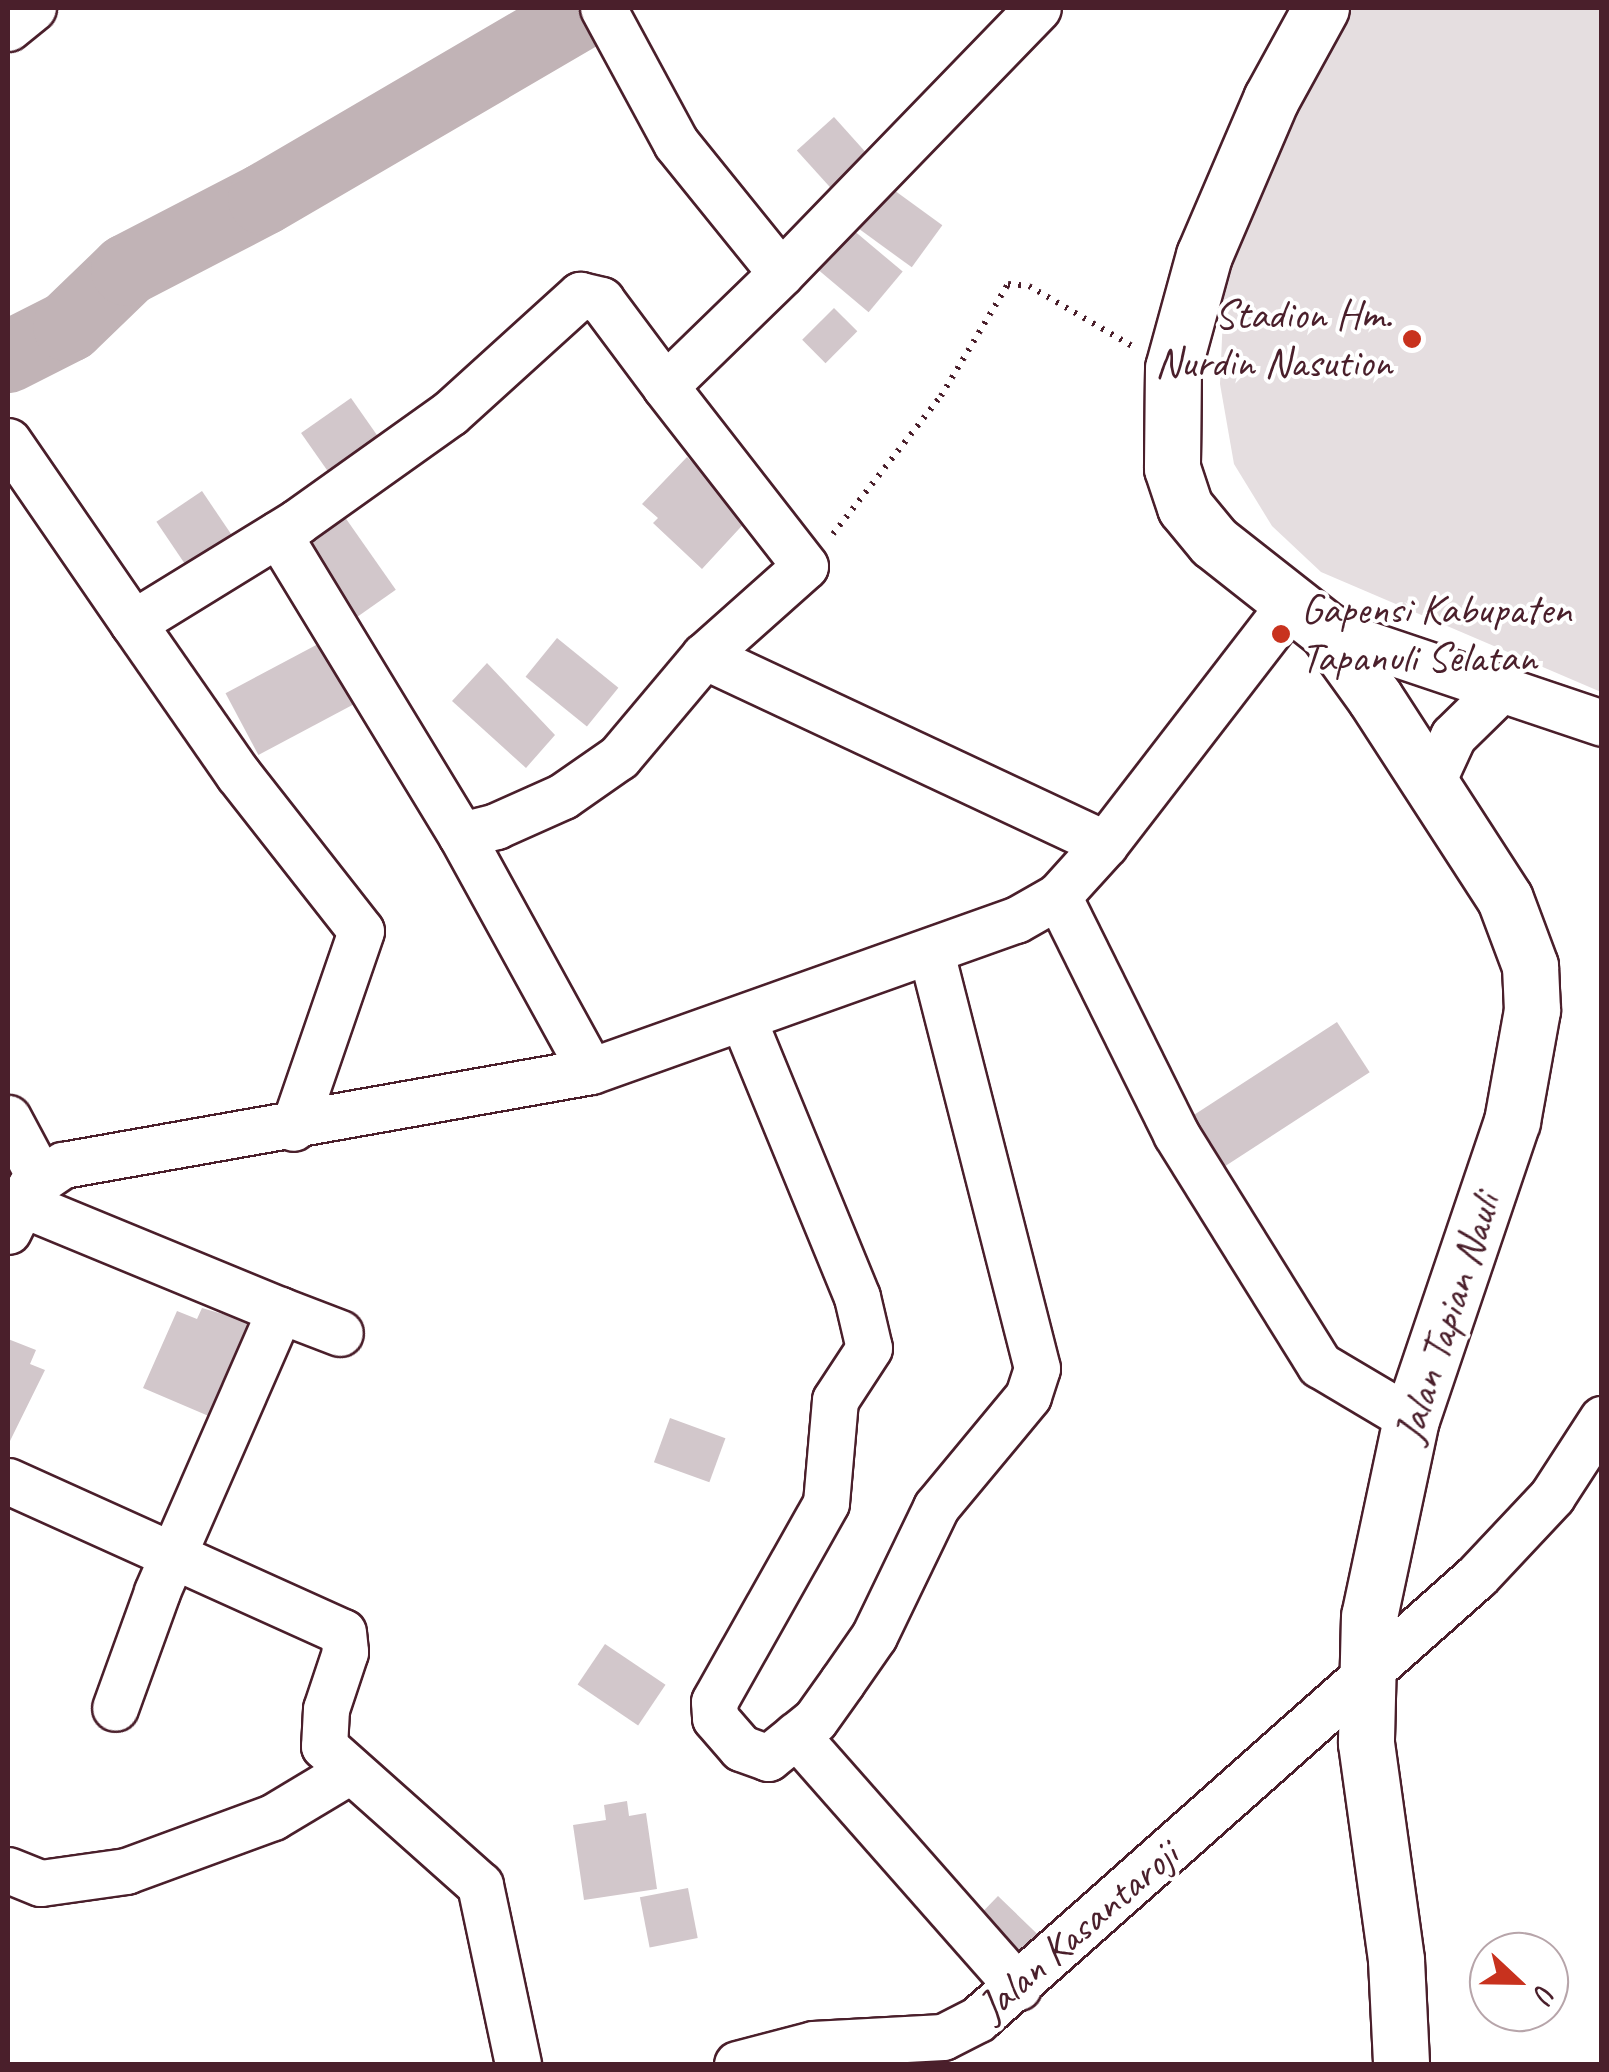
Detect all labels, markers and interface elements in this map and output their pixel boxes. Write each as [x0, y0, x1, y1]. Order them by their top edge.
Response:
place label: Stadion Hm. Nurdin Nasution [1154, 290, 1392, 388]
marker: Stadion Hm. Nurdin Nasution [1401, 328, 1423, 350]
place label: Gapensi Kabupaten Tapanuli Selatan [1301, 585, 1572, 684]
marker: Gapensi Kabupaten Tapanuli Selatan [1270, 623, 1292, 645]
street label: Jalan Tapian Nauli [1384, 1186, 1512, 1450]
street label: Jalan Kasantaroji [968, 1830, 1188, 2032]
north arrow [1469, 1932, 1569, 2032]
text: U [1527, 1980, 1564, 2005]

